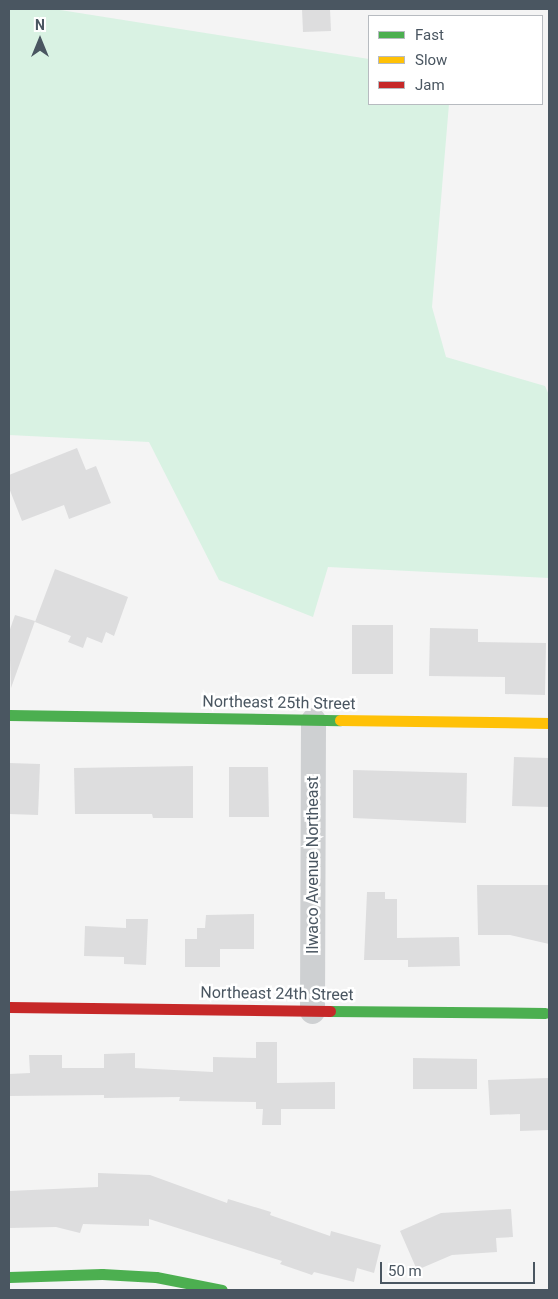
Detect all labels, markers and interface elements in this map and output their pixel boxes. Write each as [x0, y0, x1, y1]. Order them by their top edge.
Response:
north arrow [15, 15, 65, 65]
legend [368, 15, 543, 105]
text: N [35, 17, 45, 33]
text: Fast [415, 26, 444, 44]
text: Slow [415, 51, 447, 69]
text: Jam [415, 76, 445, 94]
street label: Northeast 25th Street [202, 692, 356, 714]
street label: Ilwaco Avenue Northeast [303, 776, 323, 954]
street label: Northeast 24th Street [200, 983, 354, 1005]
scale bar [383, 1252, 538, 1284]
text: 50 m [388, 1262, 422, 1280]

